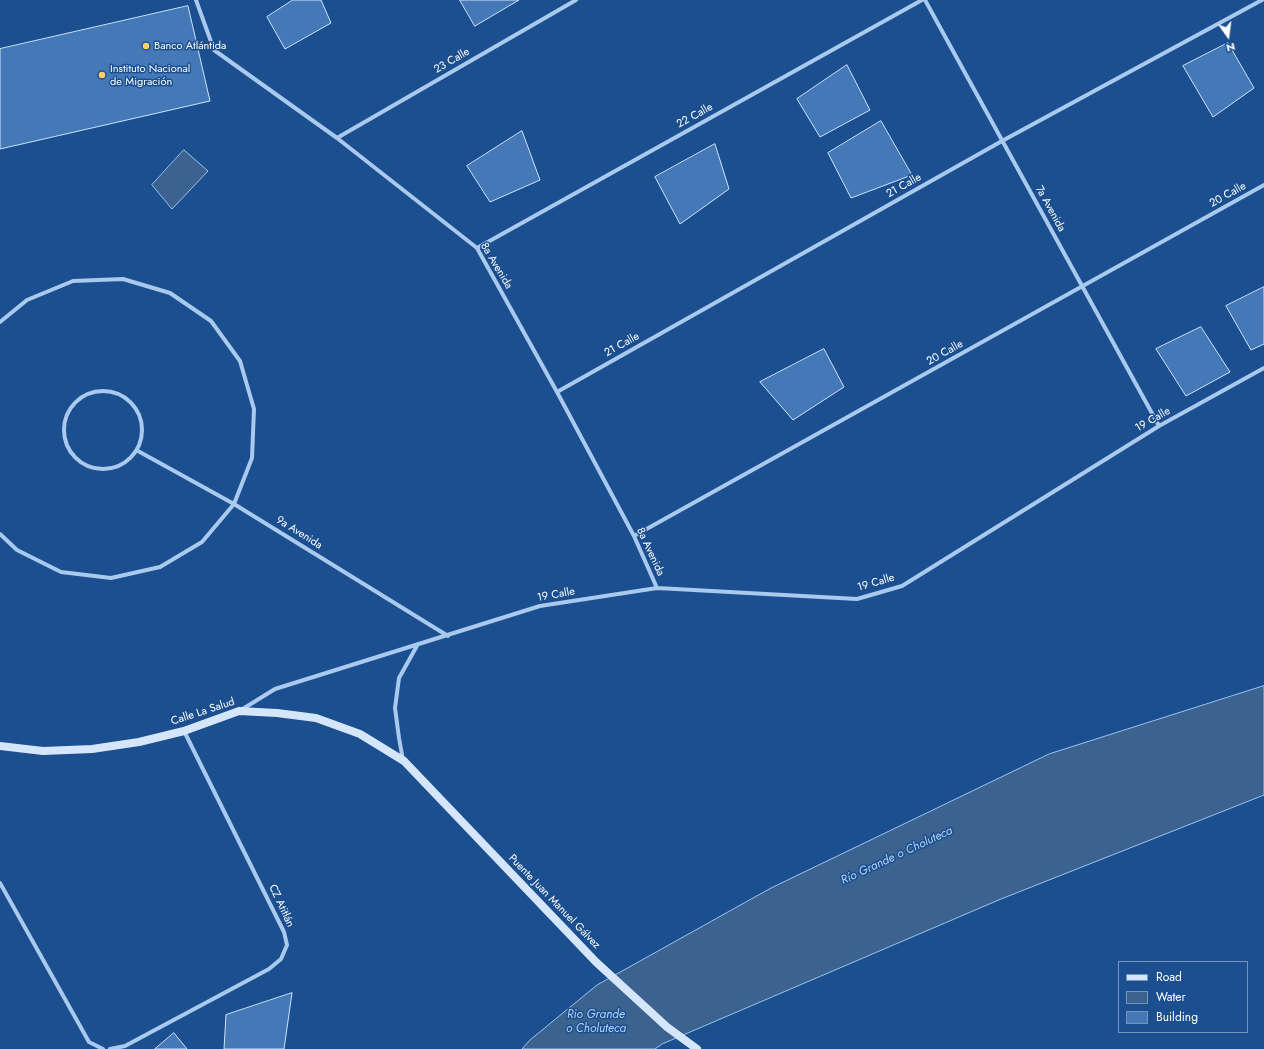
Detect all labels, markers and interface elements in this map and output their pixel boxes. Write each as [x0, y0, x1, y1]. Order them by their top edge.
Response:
north arrow [1208, 16, 1248, 56]
place label: Banco Atlántida [154, 39, 226, 53]
text: N [1225, 39, 1237, 56]
marker: Banco Atlántida [141, 41, 151, 51]
street label: 23 Calle [432, 46, 472, 76]
place label: Instituto Nacional de Migración [110, 62, 190, 88]
marker: Instituto Nacional de Migración [97, 70, 107, 80]
street label: 22 Calle [675, 101, 715, 131]
street label: 21 Calle [884, 171, 924, 201]
street label: 20 Calle [1207, 180, 1249, 210]
street label: 7a Avenida [1032, 184, 1068, 234]
street label: 8a Avenida [477, 240, 515, 292]
street label: 21 Calle [602, 330, 642, 360]
street label: 20 Calle [924, 338, 966, 368]
street label: 19 Calle [1133, 405, 1173, 435]
street label: 9a Avenida [274, 514, 324, 552]
street label: 8a Avenida [633, 526, 667, 578]
street label: 19 Calle [856, 571, 896, 595]
street label: 19 Calle [536, 585, 576, 605]
street label: Calle La Salud [169, 695, 237, 729]
water label: Río Grande o Choluteca [839, 824, 955, 888]
street label: Puente Juan Manuel Gálvez [505, 852, 603, 952]
street label: CZ Atitlán [265, 882, 297, 930]
legend [1118, 961, 1248, 1033]
text: Road [1156, 968, 1182, 986]
text: Water [1156, 988, 1186, 1006]
water label: Rio Grande o Choluteca [566, 1008, 626, 1036]
text: Building [1156, 1008, 1198, 1026]

